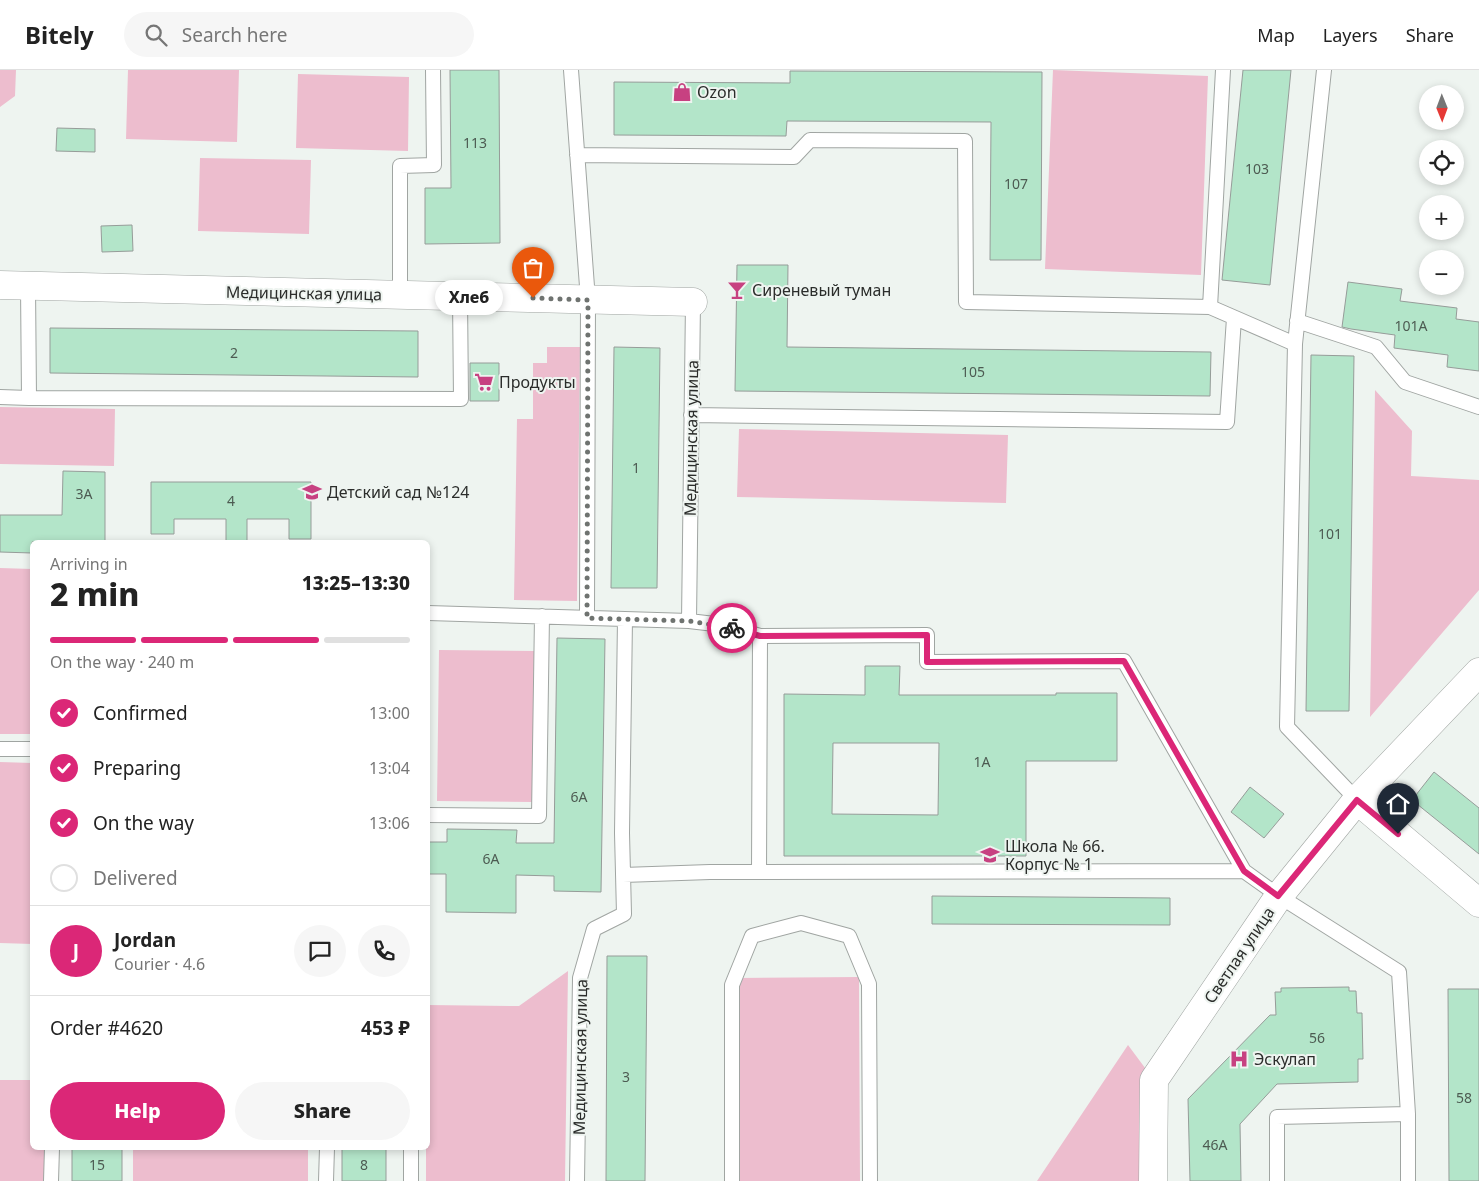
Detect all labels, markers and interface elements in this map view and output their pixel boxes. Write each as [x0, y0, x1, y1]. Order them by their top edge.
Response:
search box [124, 12, 474, 57]
text: Bitely [25, 18, 94, 51]
icon: search [142, 21, 170, 49]
text: Search here [182, 22, 287, 48]
text: Map [1257, 23, 1295, 47]
text: Layers [1323, 23, 1378, 47]
text: Share [1406, 23, 1454, 47]
shop icon: Ozon [671, 81, 693, 103]
place label: Ozon [697, 81, 737, 103]
north arrow [1419, 85, 1464, 130]
map controls [1419, 85, 1464, 295]
house number: 113 [463, 133, 487, 152]
button: locate [1419, 140, 1464, 185]
house number: 103 [1245, 159, 1269, 178]
house number: 107 [1004, 174, 1028, 193]
button: + [1419, 195, 1464, 240]
pin [512, 247, 554, 298]
button: − [1419, 250, 1464, 295]
icon: bag [519, 254, 547, 282]
bar icon: Сиреневый туман [726, 279, 748, 301]
place label: Сиреневый туман [752, 279, 891, 301]
callout: Хлеб [436, 280, 503, 316]
street label: Медицинская улица [226, 281, 382, 305]
text: Хлеб [449, 286, 489, 308]
house number: 101А [1395, 316, 1428, 335]
house number: 2 [230, 343, 238, 362]
street label: Медицинская улица [679, 360, 703, 516]
house number: 105 [961, 362, 985, 381]
supermarket icon: Продукты [473, 371, 495, 393]
place label: Продукты [499, 371, 576, 393]
house number: 1 [632, 458, 640, 477]
school or university icon: Детский сад №124 [301, 481, 323, 503]
place label: Детский сад №124 [327, 481, 469, 503]
house number: 3А [76, 484, 93, 503]
house number: 4 [227, 491, 235, 510]
house number: 101 [1318, 524, 1342, 543]
text: Arriving in [50, 553, 128, 575]
text: 13:25–13:30 [302, 570, 410, 596]
text: 2 min [50, 572, 139, 615]
courier [707, 603, 757, 653]
icon: bike [718, 614, 746, 642]
text: On the way · 240 m [50, 651, 194, 673]
icon: check [50, 699, 78, 727]
text: Confirmed [93, 700, 188, 726]
text: 13:00 [369, 702, 410, 724]
house number: 1А [974, 752, 991, 771]
icon: check [50, 754, 78, 782]
text: Preparing [93, 755, 181, 781]
text: 13:04 [369, 757, 410, 779]
pin [1377, 783, 1419, 834]
house number: 6А [571, 787, 588, 806]
icon: home [1384, 790, 1412, 818]
icon: check [50, 809, 78, 837]
text: On the way [93, 810, 194, 836]
text: 13:06 [369, 812, 410, 834]
place label: Школа № 66. Корпус № 1 [1005, 835, 1105, 875]
school or university icon: Школа № 66. Корпус № 1 [979, 844, 1001, 866]
house number: 6А [483, 849, 500, 868]
text: Delivered [93, 865, 178, 891]
street label: Светлая улица [1199, 902, 1279, 1008]
button: chat [294, 925, 346, 977]
button: phone [358, 925, 410, 977]
text: Jordan [114, 927, 176, 953]
text: J [73, 938, 79, 964]
text: Courier · 4.6 [114, 953, 205, 975]
street label: Медицинская улица [568, 979, 592, 1135]
text: Order #4620 [50, 1015, 163, 1041]
text: 453 ₽ [361, 1015, 410, 1041]
house number: 56 [1309, 1028, 1325, 1047]
hospital icon: Эскулап [1228, 1048, 1250, 1070]
place label: Эскулап [1254, 1048, 1316, 1070]
house number: 3 [622, 1067, 630, 1086]
button: Help [50, 1082, 225, 1140]
button: Share [235, 1082, 410, 1140]
house number: 58 [1456, 1088, 1472, 1107]
house number: 46А [1203, 1135, 1228, 1154]
house number: 15 [89, 1155, 105, 1174]
house number: 8 [360, 1155, 368, 1174]

